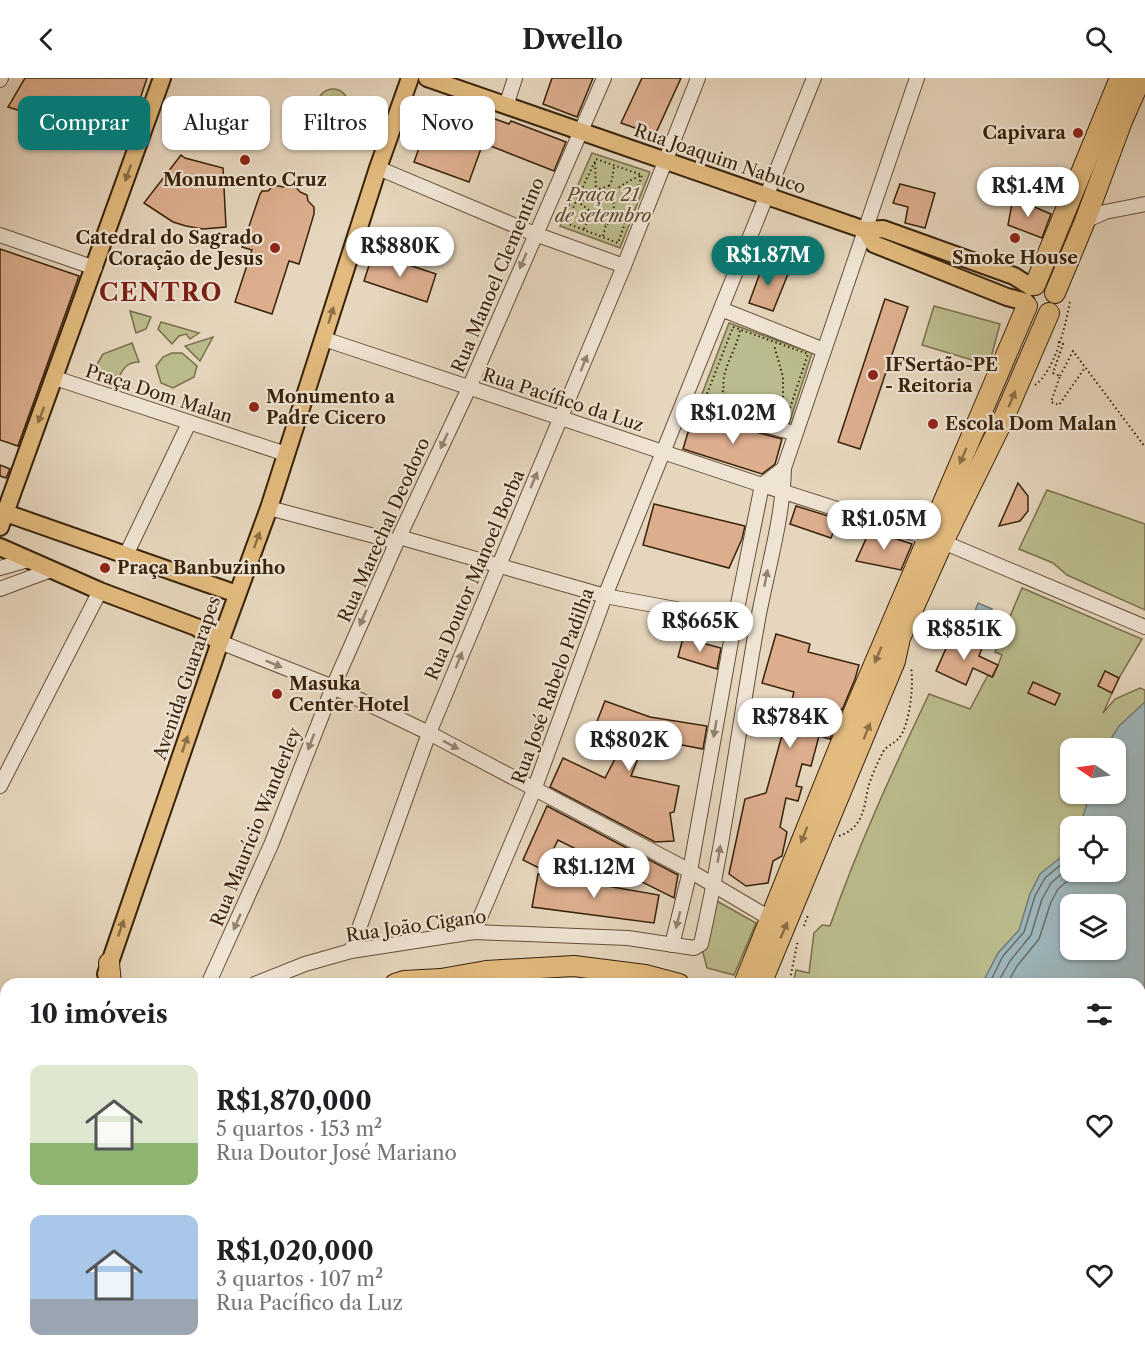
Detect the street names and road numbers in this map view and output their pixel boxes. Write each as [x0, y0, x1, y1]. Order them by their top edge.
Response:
street label: Rua Joaquim Nabuco [631, 119, 809, 199]
street label: Rua Manoel Clementino [447, 174, 549, 376]
street label: Praça Dom Malan [83, 360, 235, 428]
street label: Rua Pacífico da Luz [480, 364, 646, 436]
street label: Rua Marechal Deodoro [333, 434, 435, 626]
street label: Rua Doutor Manoel Borba [421, 466, 529, 683]
street label: Rua José Rabelo Padilha [507, 585, 599, 787]
street label: Avenida Guararapes [148, 593, 225, 764]
street label: Rua Maurício Wanderley [206, 723, 306, 930]
street label: Rua João Cigano [344, 905, 488, 947]

